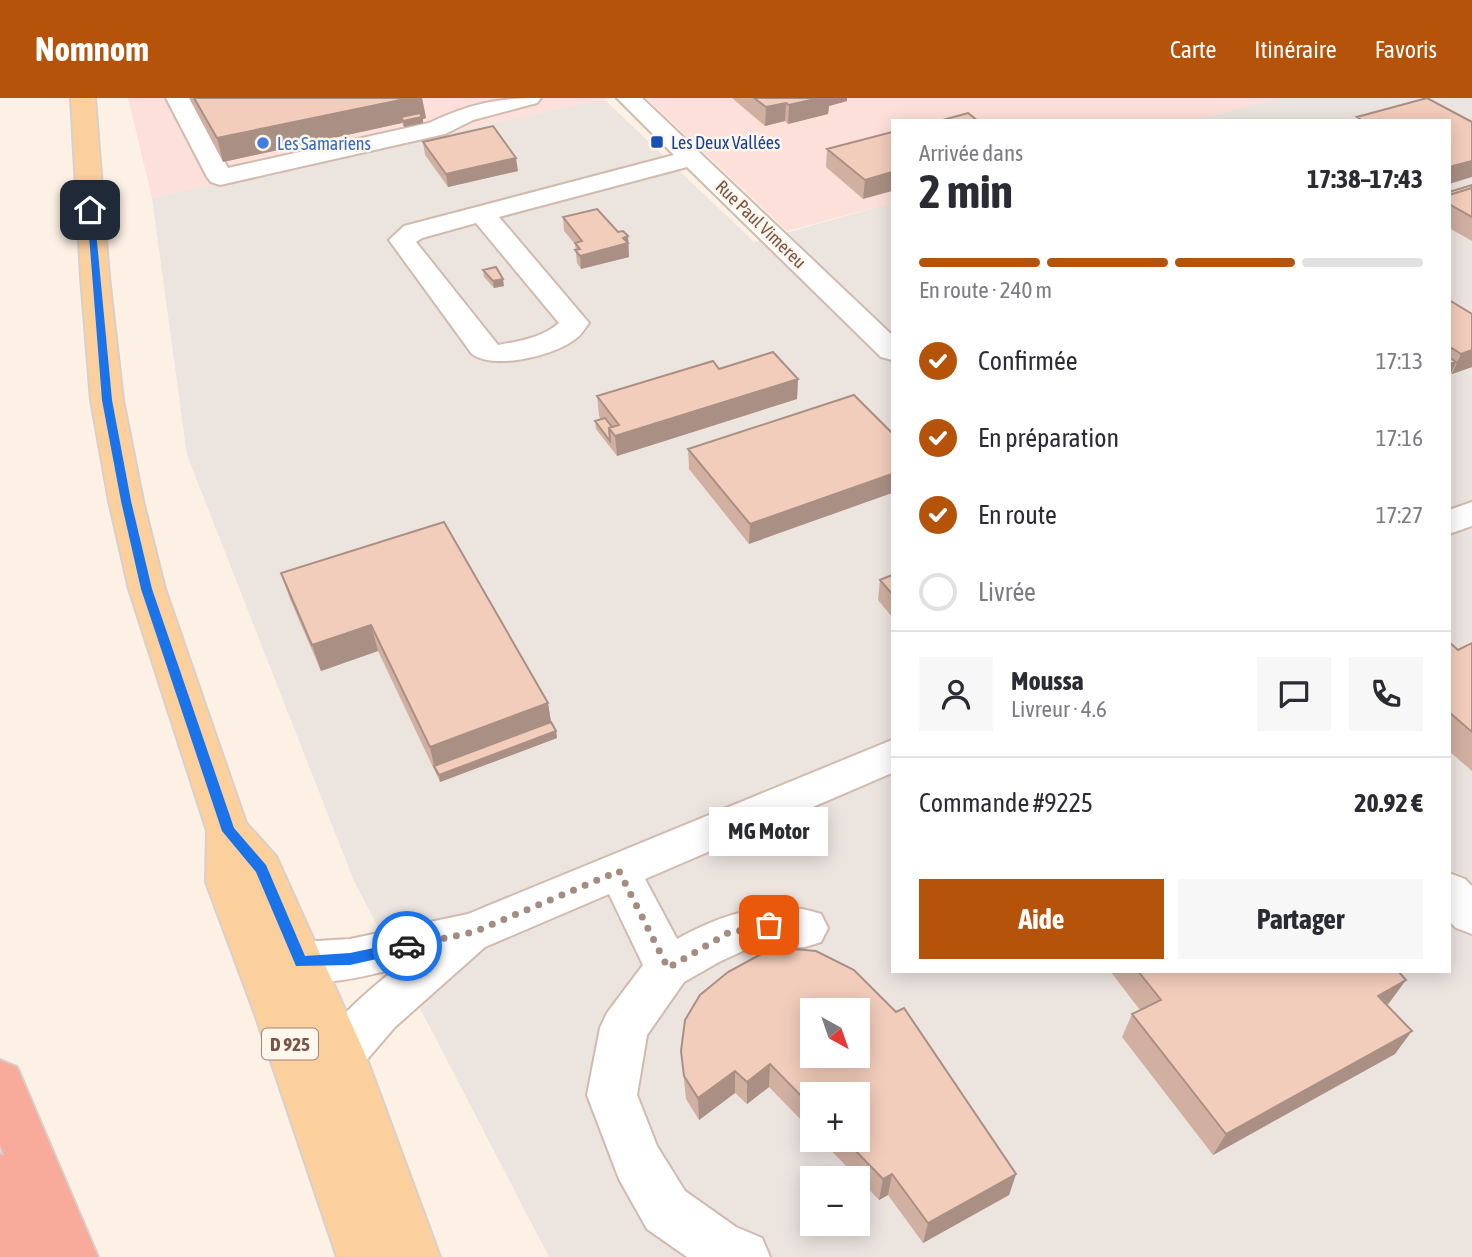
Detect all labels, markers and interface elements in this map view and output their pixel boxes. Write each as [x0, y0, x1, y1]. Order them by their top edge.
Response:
text: Nomnom [35, 30, 149, 68]
text: Carte [1170, 36, 1216, 63]
text: Itinéraire [1254, 36, 1337, 63]
text: Favoris [1375, 36, 1437, 63]
place label: Les Deux Vallées [671, 132, 780, 153]
place label: Les Samariens [277, 133, 371, 154]
marker: Les Deux Vallées [649, 134, 665, 150]
marker: Les Samariens [255, 135, 271, 151]
text: Arrivée dans [919, 140, 1023, 166]
text: 17:38–17:43 [1307, 164, 1423, 194]
text: 2 min [919, 165, 1013, 218]
street label: Rue Paul Vimereu [711, 176, 811, 272]
pin [60, 180, 120, 240]
icon: home [71, 191, 109, 229]
text: En route · 240 m [919, 277, 1052, 303]
icon: check [919, 342, 957, 380]
text: Confirmée [978, 346, 1078, 376]
text: 17:13 [1376, 348, 1423, 374]
icon: check [919, 419, 957, 457]
text: En préparation [978, 423, 1119, 453]
text: 17:16 [1376, 425, 1423, 451]
icon: check [919, 496, 957, 534]
text: En route [978, 500, 1057, 530]
text: 17:27 [1376, 502, 1423, 528]
text: Livrée [978, 577, 1036, 607]
button: person [919, 657, 993, 731]
button: chat [1257, 657, 1331, 731]
button: phone [1349, 657, 1423, 731]
text: Moussa [1011, 666, 1084, 696]
text: Livreur · 4.6 [1011, 696, 1107, 722]
text: Commande #9225 [919, 788, 1093, 818]
text: 20.92 € [1354, 788, 1423, 818]
callout: MG Motor [710, 806, 828, 855]
text: MG Motor [728, 818, 809, 844]
button: Aide [919, 879, 1164, 959]
button: Partager [1178, 879, 1423, 959]
pin [739, 895, 799, 955]
icon: bag [750, 906, 788, 944]
courier [372, 911, 442, 981]
icon: car [388, 927, 426, 965]
north arrow [800, 998, 870, 1068]
map controls [800, 998, 870, 1236]
road number: D 925 [262, 1028, 318, 1060]
button: + [800, 1082, 870, 1152]
button: − [800, 1166, 870, 1236]

